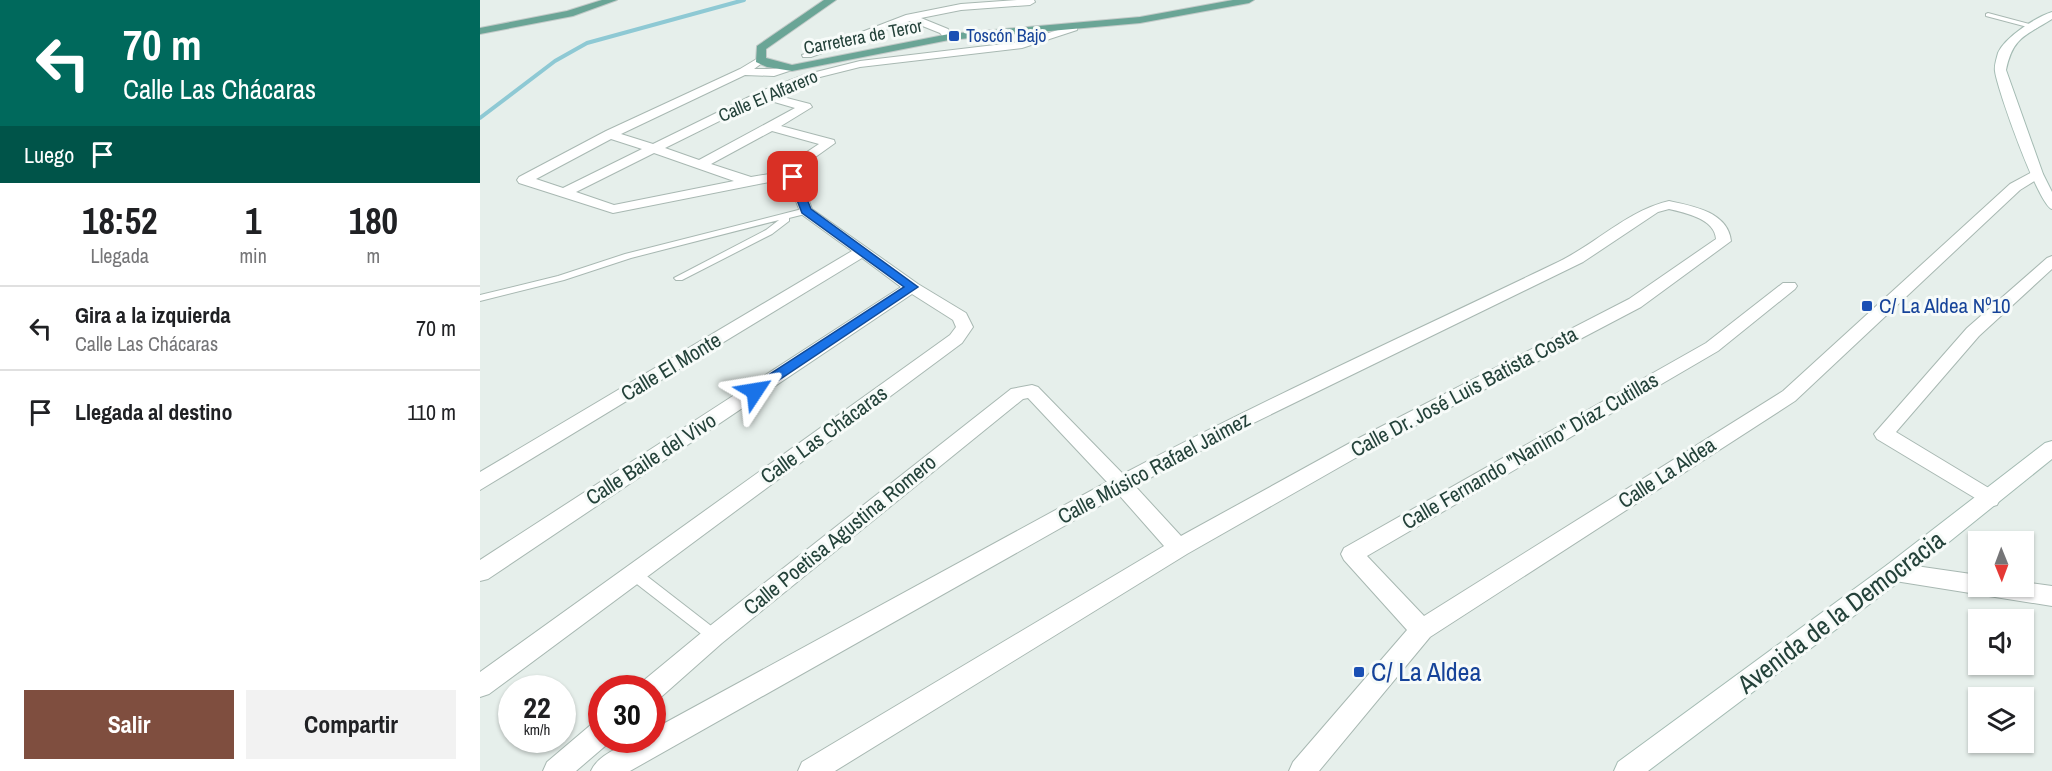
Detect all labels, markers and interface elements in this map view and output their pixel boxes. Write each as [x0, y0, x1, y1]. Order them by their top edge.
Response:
street label: Carretera de Teror [801, 13, 924, 60]
text: 70 m [123, 17, 202, 73]
place label: Toscón Bajo [966, 23, 1046, 48]
icon: left [24, 24, 102, 102]
marker: Toscón Bajo [947, 29, 961, 43]
street label: Calle El Alfarero [714, 63, 821, 128]
text: Calle Las Chácaras [123, 71, 316, 107]
icon: arrive [86, 138, 119, 171]
text: Luego [24, 140, 74, 170]
pin [767, 151, 818, 202]
icon: arrive [776, 160, 809, 193]
text: 18:52 [82, 197, 157, 245]
text: 1 [245, 197, 261, 245]
text: 180 [349, 197, 398, 245]
text: Llegada [91, 242, 149, 269]
text: min [239, 242, 267, 269]
text: m [367, 242, 380, 269]
place label: C/ La Aldea Nº10 [1879, 291, 2011, 320]
marker: C/ La Aldea Nº10 [1860, 299, 1874, 313]
text: Gira a la izquierda [75, 300, 230, 330]
icon: left [24, 312, 57, 345]
text: 70 m [416, 313, 456, 343]
street label: Calle Dr. José Luis Batista Costa [1345, 319, 1582, 464]
street label: Calle El Monte [615, 325, 726, 408]
text: Calle Las Chácaras [75, 330, 218, 357]
position arrow [723, 359, 787, 423]
street label: Calle Fernando "Nanino" Díaz Cutillas [1396, 365, 1663, 536]
street label: Calle Las Chácaras [754, 379, 893, 490]
icon: arrive [24, 396, 57, 429]
text: Llegada al destino [75, 397, 232, 427]
text: 110 m [407, 397, 456, 427]
street label: Calle Músico Rafael Jaimez [1052, 404, 1256, 531]
street label: Calle Baile del Vivo [580, 406, 722, 512]
street label: Calle La Aldea [1612, 430, 1722, 515]
street label: Calle Poetisa Agustina Romero [737, 448, 942, 621]
street label: Avenida de la Democracia [1729, 522, 1952, 702]
north arrow [1968, 531, 2034, 597]
map controls [1968, 531, 2034, 753]
button: sound [1968, 609, 2034, 675]
place label: C/ La Aldea [1371, 654, 1481, 689]
marker: C/ La Aldea [1352, 665, 1366, 679]
speed limit sign: 30 [588, 675, 666, 753]
text: 22 [523, 687, 551, 727]
button: layers [1968, 687, 2034, 753]
button: Salir [24, 690, 234, 759]
button: Compartir [246, 690, 456, 759]
text: km/h [524, 719, 550, 740]

